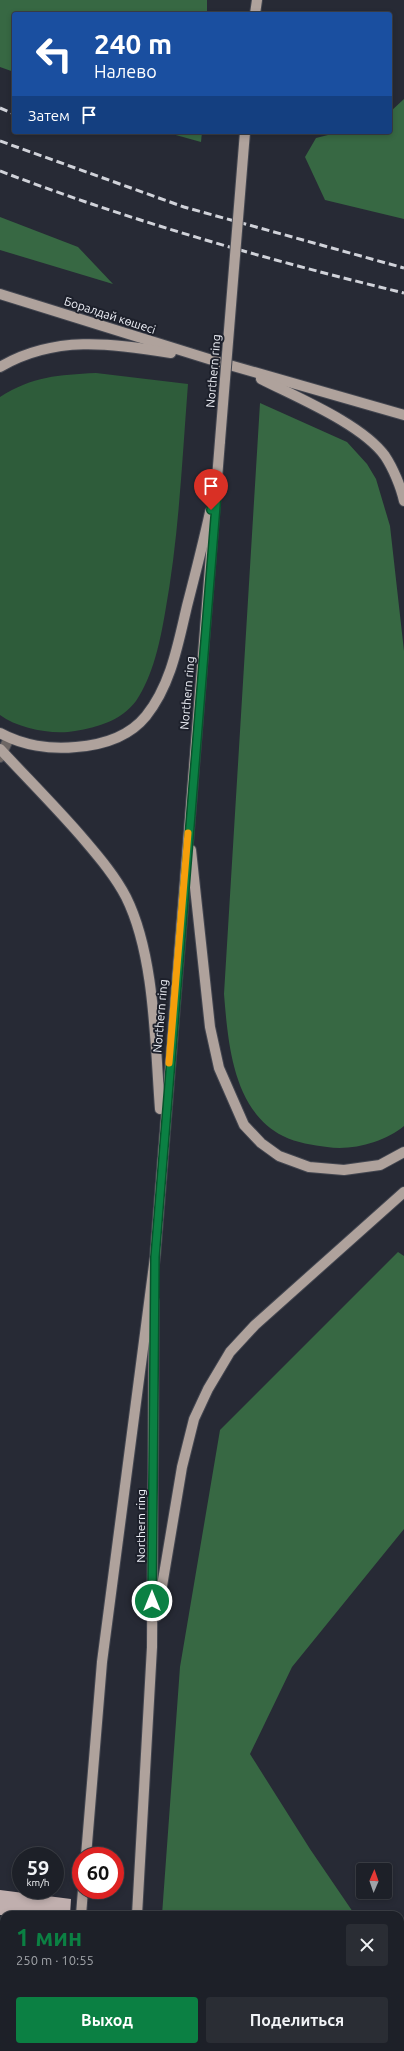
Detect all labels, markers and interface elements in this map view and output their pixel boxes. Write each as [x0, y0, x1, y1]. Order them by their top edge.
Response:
icon: left [28, 28, 80, 80]
text: 240 m [94, 28, 172, 59]
text: Налево [94, 61, 157, 81]
icon: arrive [78, 104, 100, 126]
text: Затем [28, 107, 70, 124]
street label: Боралдай көшесі [63, 294, 157, 336]
street label: Northern ring [203, 334, 223, 408]
pin [194, 469, 228, 510]
icon: arrive [200, 475, 222, 497]
street label: Northern ring [177, 656, 197, 730]
street label: Northern ring [150, 979, 170, 1053]
street label: Northern ring [134, 1489, 147, 1563]
position arrow [131, 1580, 173, 1622]
speed limit sign: 60 [72, 1847, 124, 1899]
text: 59 [27, 1856, 49, 1879]
north arrow [356, 1863, 392, 1899]
map controls [356, 1863, 392, 1899]
text: km/h [26, 1877, 50, 1888]
text: 1 мин [16, 1924, 82, 1951]
button: close [346, 1924, 388, 1966]
text: 250 m · 10:55 [16, 1953, 94, 1967]
button: Выход [16, 1997, 198, 2043]
button: Поделиться [206, 1997, 388, 2043]

